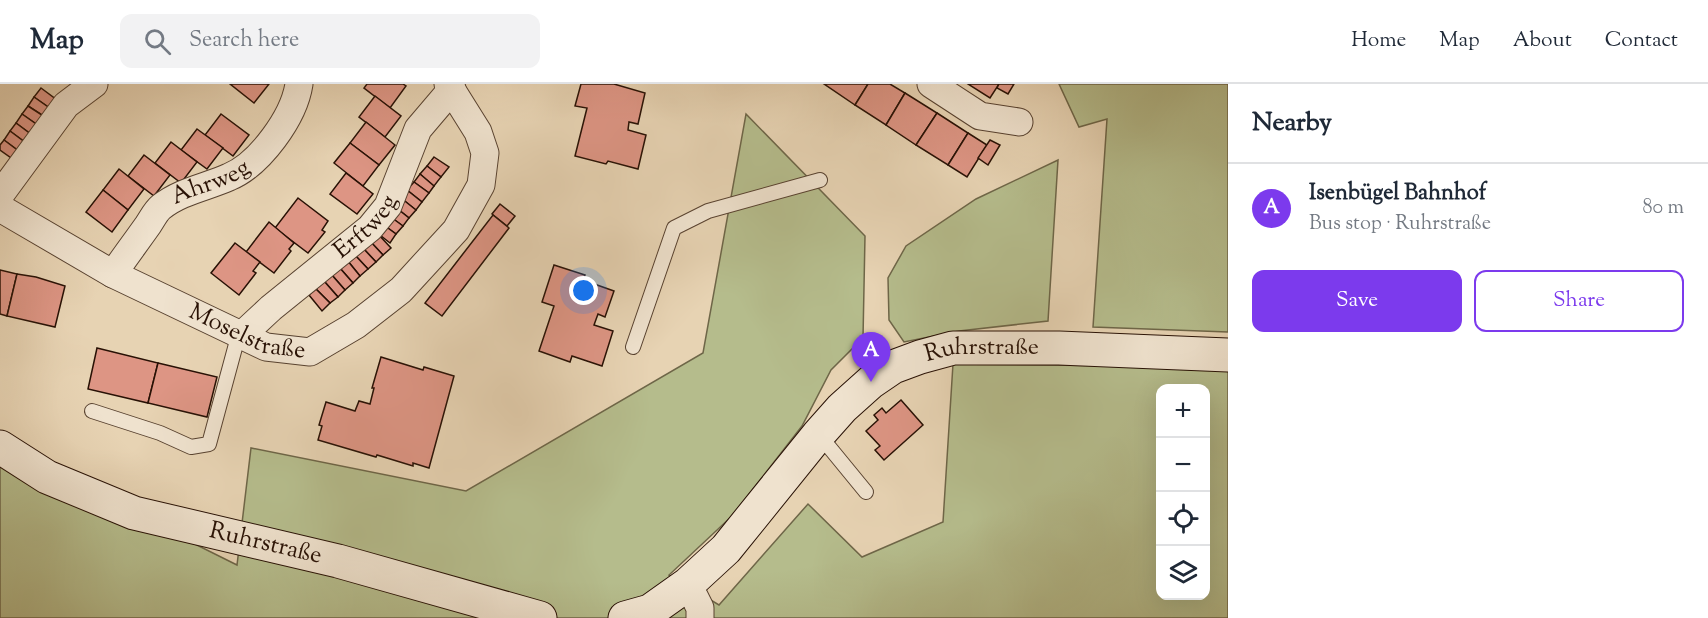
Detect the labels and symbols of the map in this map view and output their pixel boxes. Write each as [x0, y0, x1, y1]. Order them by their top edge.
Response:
street label: Ahrweg [166, 152, 258, 214]
street label: Erftweg [327, 190, 407, 268]
your location [569, 276, 598, 305]
street label: Moselstraße [183, 295, 307, 368]
street label: Ruhrstraße [921, 331, 1039, 372]
pin: A [852, 332, 890, 382]
street label: Ruhrstraße [206, 514, 325, 574]

